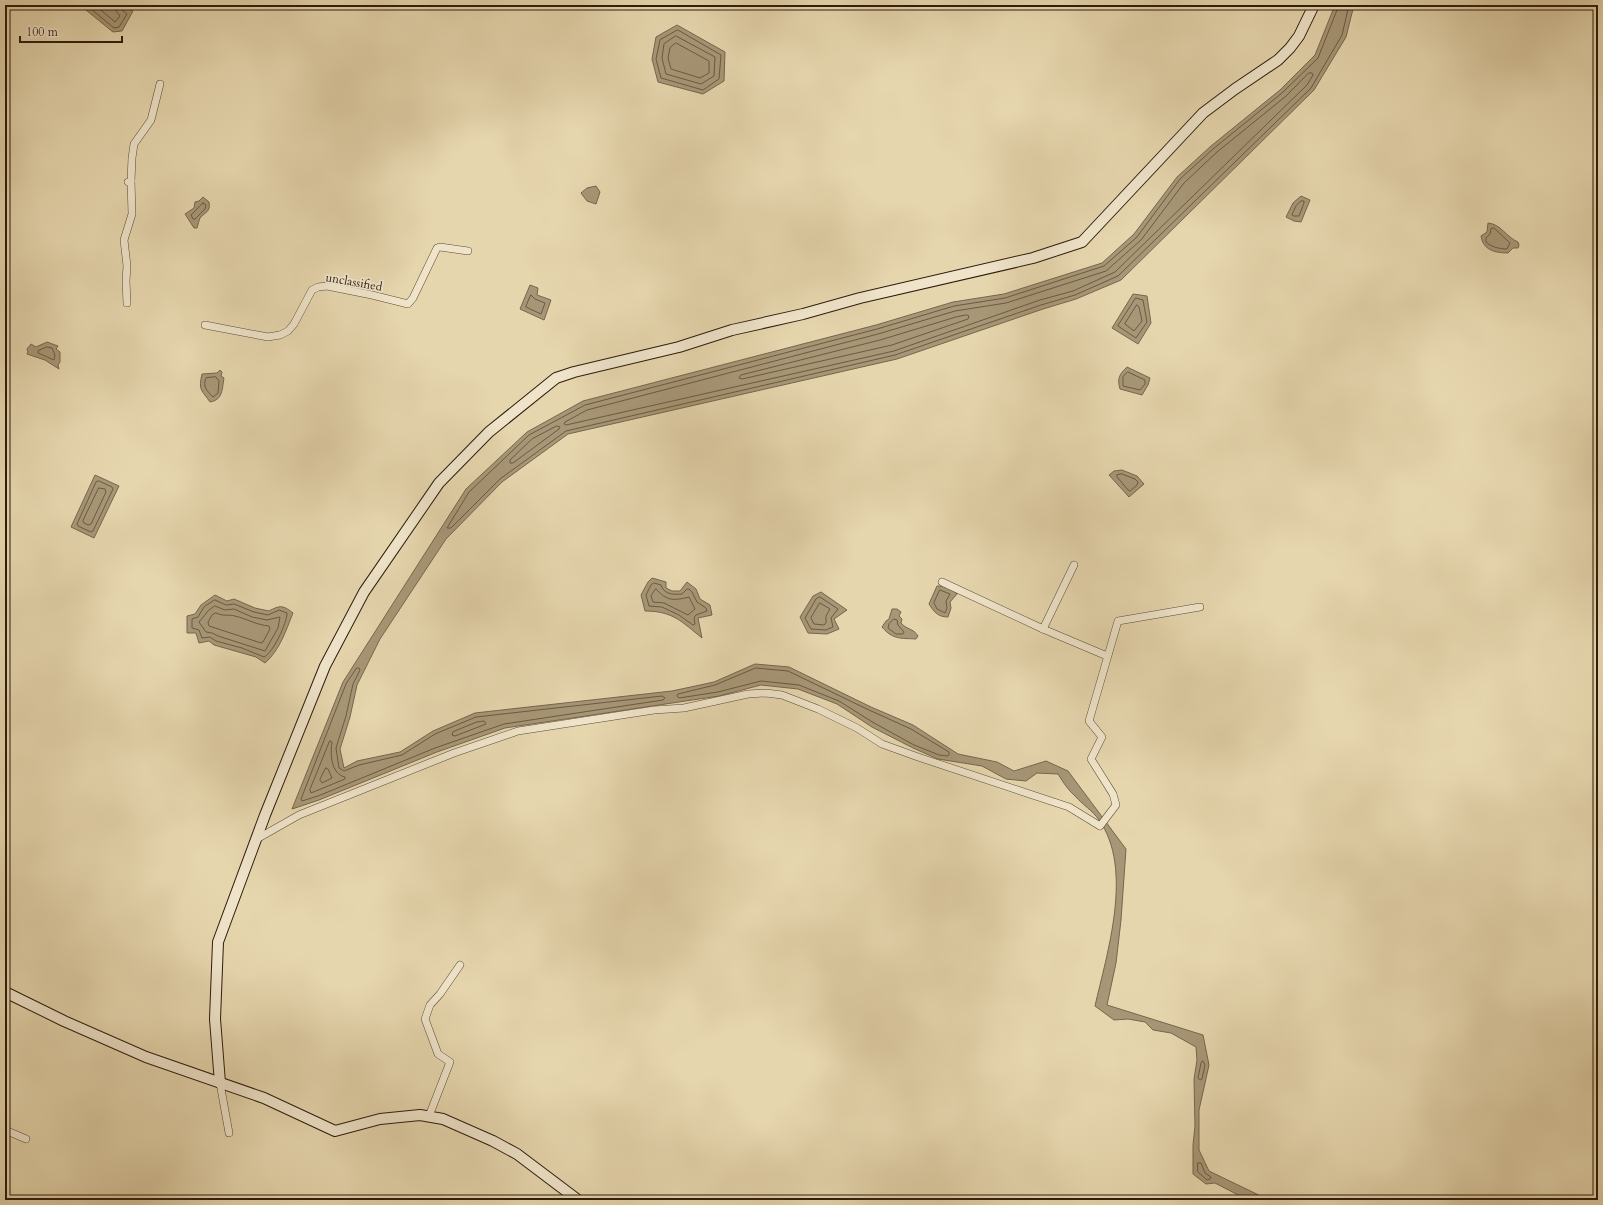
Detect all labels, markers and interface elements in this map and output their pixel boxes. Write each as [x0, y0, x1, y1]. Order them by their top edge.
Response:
scale bar [20, 18, 122, 44]
text: 100 m [26, 24, 59, 40]
street label: unclassified [324, 269, 384, 295]

